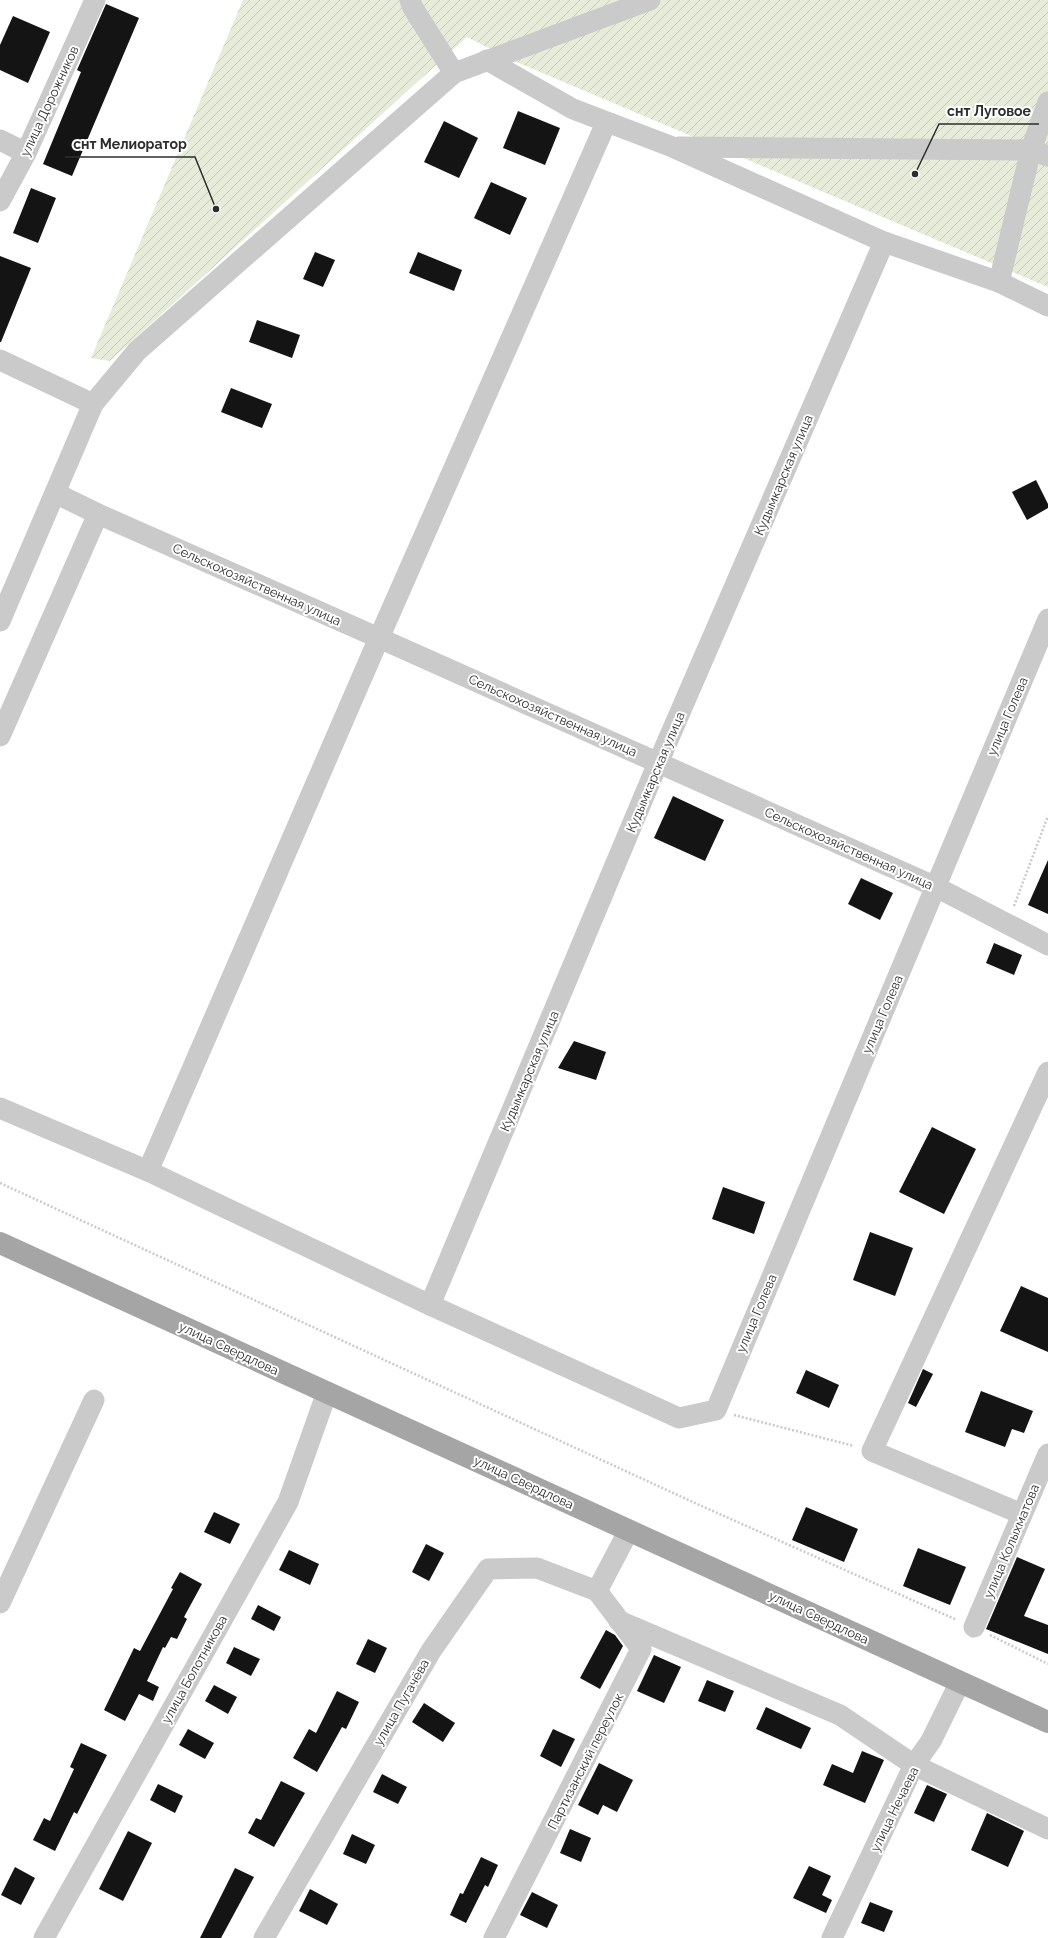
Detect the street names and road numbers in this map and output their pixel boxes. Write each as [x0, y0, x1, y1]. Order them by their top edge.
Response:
street label: улица Дорожников [17, 44, 82, 159]
street label: Кудымкарская улица [751, 413, 816, 538]
street label: Сельскохозяйственная улица [170, 540, 343, 629]
street label: Сельскохозяйственная улица [466, 671, 639, 760]
street label: улица Голева [984, 675, 1031, 758]
street label: Кудымкарская улица [623, 710, 688, 835]
street label: Сельскохозяйственная улица [762, 804, 935, 893]
street label: улица Голева [859, 973, 906, 1056]
street label: Кудымкарская улица [497, 1009, 562, 1134]
street label: улица Голева [733, 1272, 780, 1355]
street label: улица Свердлова [177, 1319, 281, 1378]
street label: улица Свердлова [472, 1453, 576, 1512]
street label: улица Колыхматова [981, 1482, 1042, 1601]
street label: улица Свердлова [767, 1588, 871, 1647]
street label: улица Болотникова [159, 1613, 230, 1726]
street label: улица Пугачёва [371, 1656, 432, 1748]
street label: Партизанский переулок [544, 1690, 627, 1832]
street label: улица Нечаева [867, 1764, 922, 1854]

